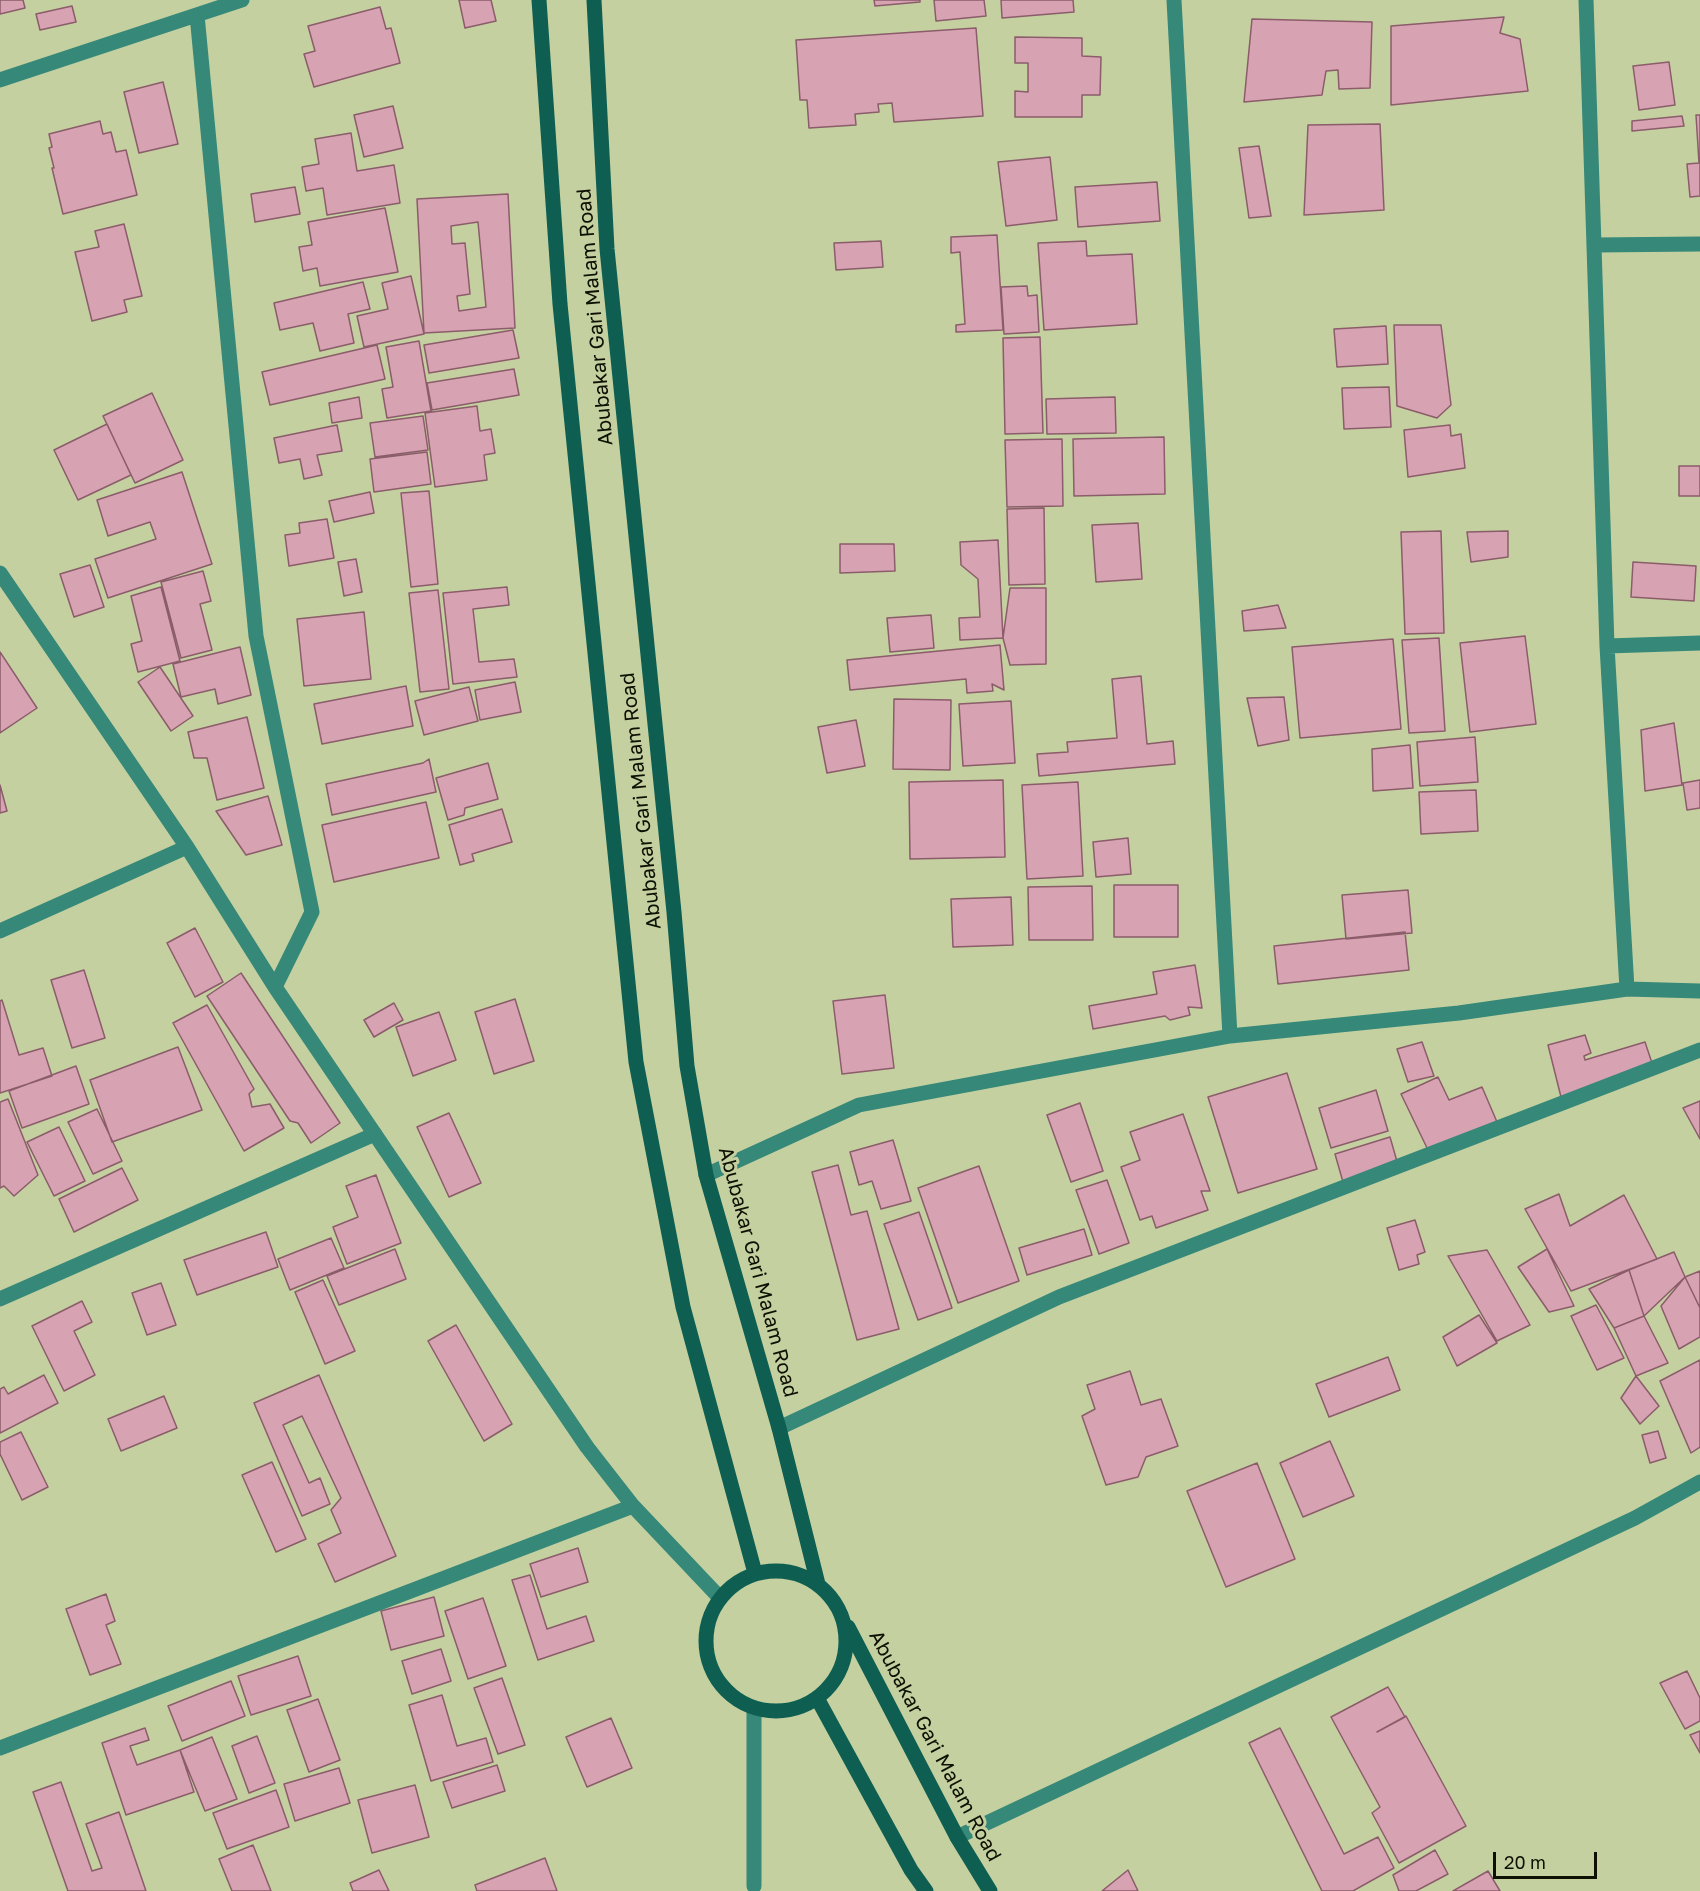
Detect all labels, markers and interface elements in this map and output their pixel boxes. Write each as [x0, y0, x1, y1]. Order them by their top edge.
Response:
street label: Abubakar Gari Malam Road [572, 187, 618, 447]
street label: Abubakar Gari Malam Road [616, 671, 666, 931]
street label: Abubakar Gari Malam Road [713, 1144, 803, 1400]
street label: Abubakar Gari Malam Road [864, 1626, 1006, 1866]
scale bar [1496, 1840, 1600, 1878]
text: 20 m [1504, 1851, 1546, 1873]

